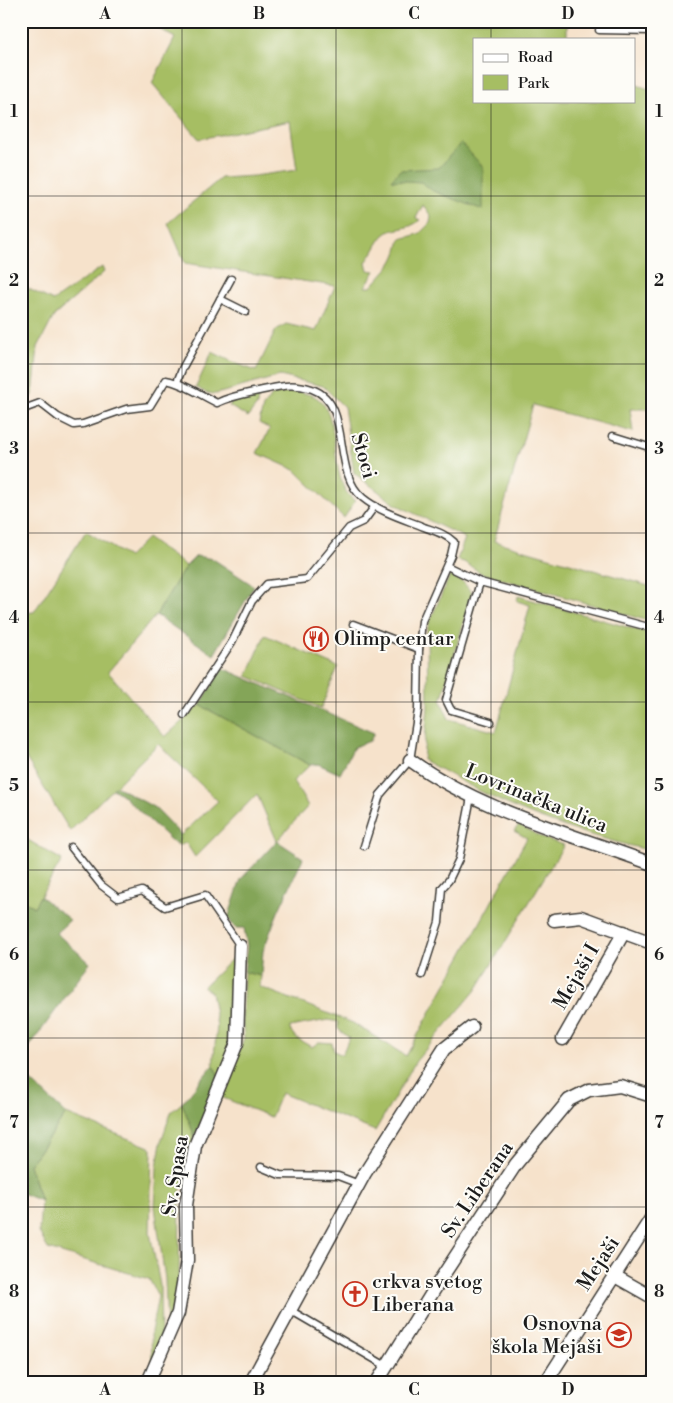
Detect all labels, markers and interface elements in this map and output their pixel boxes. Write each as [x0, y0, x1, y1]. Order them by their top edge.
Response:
text: A [98, 4, 111, 24]
text: B [253, 4, 265, 24]
text: C [408, 4, 420, 24]
text: D [562, 4, 575, 24]
legend [473, 38, 636, 102]
text: Road [518, 48, 553, 67]
text: Park [518, 74, 550, 93]
text: 1 [10, 102, 18, 122]
text: 1 [655, 102, 663, 122]
text: 2 [9, 271, 19, 291]
text: 2 [654, 271, 664, 291]
street label: Stoci [345, 430, 382, 482]
text: 3 [9, 439, 19, 459]
text: 3 [654, 439, 664, 459]
text: 4 [9, 608, 20, 628]
text: 4 [654, 608, 665, 628]
restaurant icon: Olimp centar [303, 626, 329, 652]
place label: Olimp centar [334, 627, 454, 652]
street label: Lovrinačka ulica [461, 759, 612, 839]
text: 5 [9, 776, 19, 796]
text: 5 [654, 776, 664, 796]
street label: Mejaši I [548, 939, 606, 1014]
text: 6 [9, 945, 19, 965]
text: 6 [654, 945, 664, 965]
text: 7 [9, 1113, 19, 1133]
text: 7 [654, 1113, 664, 1133]
street label: Sv. Spasa [157, 1133, 195, 1218]
street label: Sv. Liberana [437, 1136, 520, 1243]
street label: Mejaši [572, 1232, 626, 1296]
place label: crkva svetog Liberana [372, 1270, 483, 1318]
church icon: crkva svetog Liberana [342, 1281, 368, 1307]
text: 8 [9, 1282, 19, 1302]
text: 8 [654, 1282, 664, 1302]
place label: Osnovna škola Mejaši [492, 1312, 603, 1360]
school or university icon: Osnovna škola Mejaši [606, 1322, 632, 1348]
text: A [98, 1380, 111, 1400]
text: B [253, 1380, 265, 1400]
text: C [408, 1380, 420, 1400]
text: D [562, 1380, 575, 1400]

